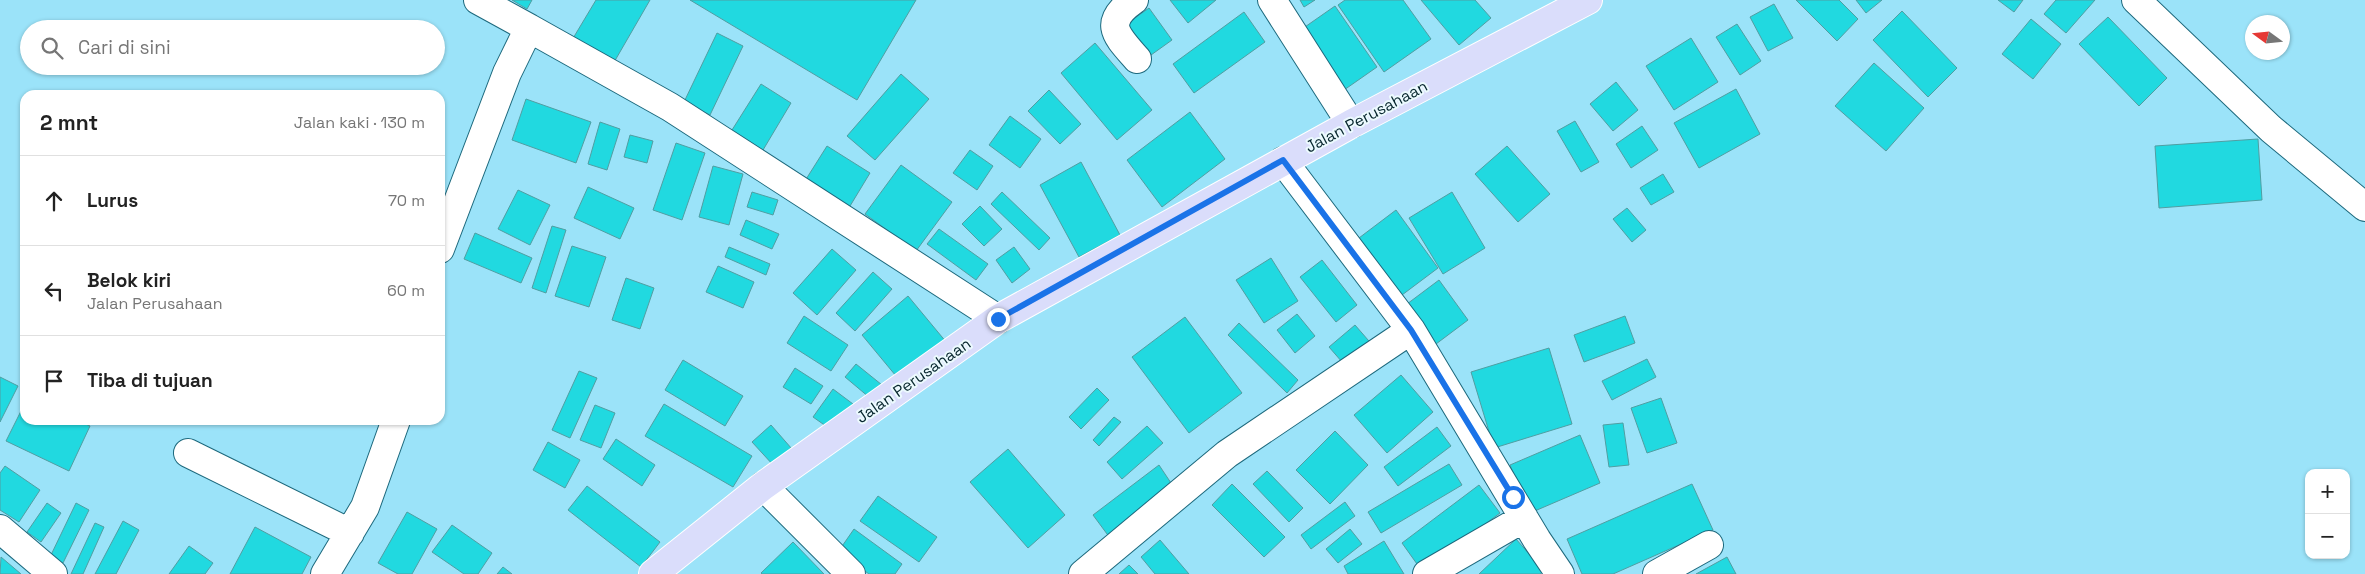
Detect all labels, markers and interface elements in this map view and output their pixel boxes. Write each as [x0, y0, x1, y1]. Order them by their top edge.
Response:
north arrow [2245, 15, 2290, 60]
search box [20, 20, 445, 75]
icon: search [38, 34, 66, 62]
text: Cari di sini [78, 35, 171, 60]
street label: Jalan Perusahaan [1301, 75, 1431, 158]
text: 2 mnt [40, 109, 98, 136]
text: Jalan kaki · 130 m [294, 112, 425, 133]
icon: ahead [40, 187, 68, 215]
text: Lurus [87, 188, 138, 213]
text: 70 m [388, 190, 425, 211]
text: Belok kiri [87, 268, 171, 293]
icon: left [40, 277, 68, 305]
text: 60 m [387, 280, 425, 301]
text: Jalan Perusahaan [87, 293, 223, 314]
route end [987, 308, 1010, 331]
street label: Jalan Perusahaan [852, 333, 975, 428]
icon: arrive [40, 367, 68, 395]
text: Tiba di tujuan [87, 368, 213, 393]
map controls [2305, 469, 2350, 559]
button: + [2305, 469, 2350, 514]
route start [1502, 486, 1525, 509]
button: − [2305, 514, 2350, 559]

